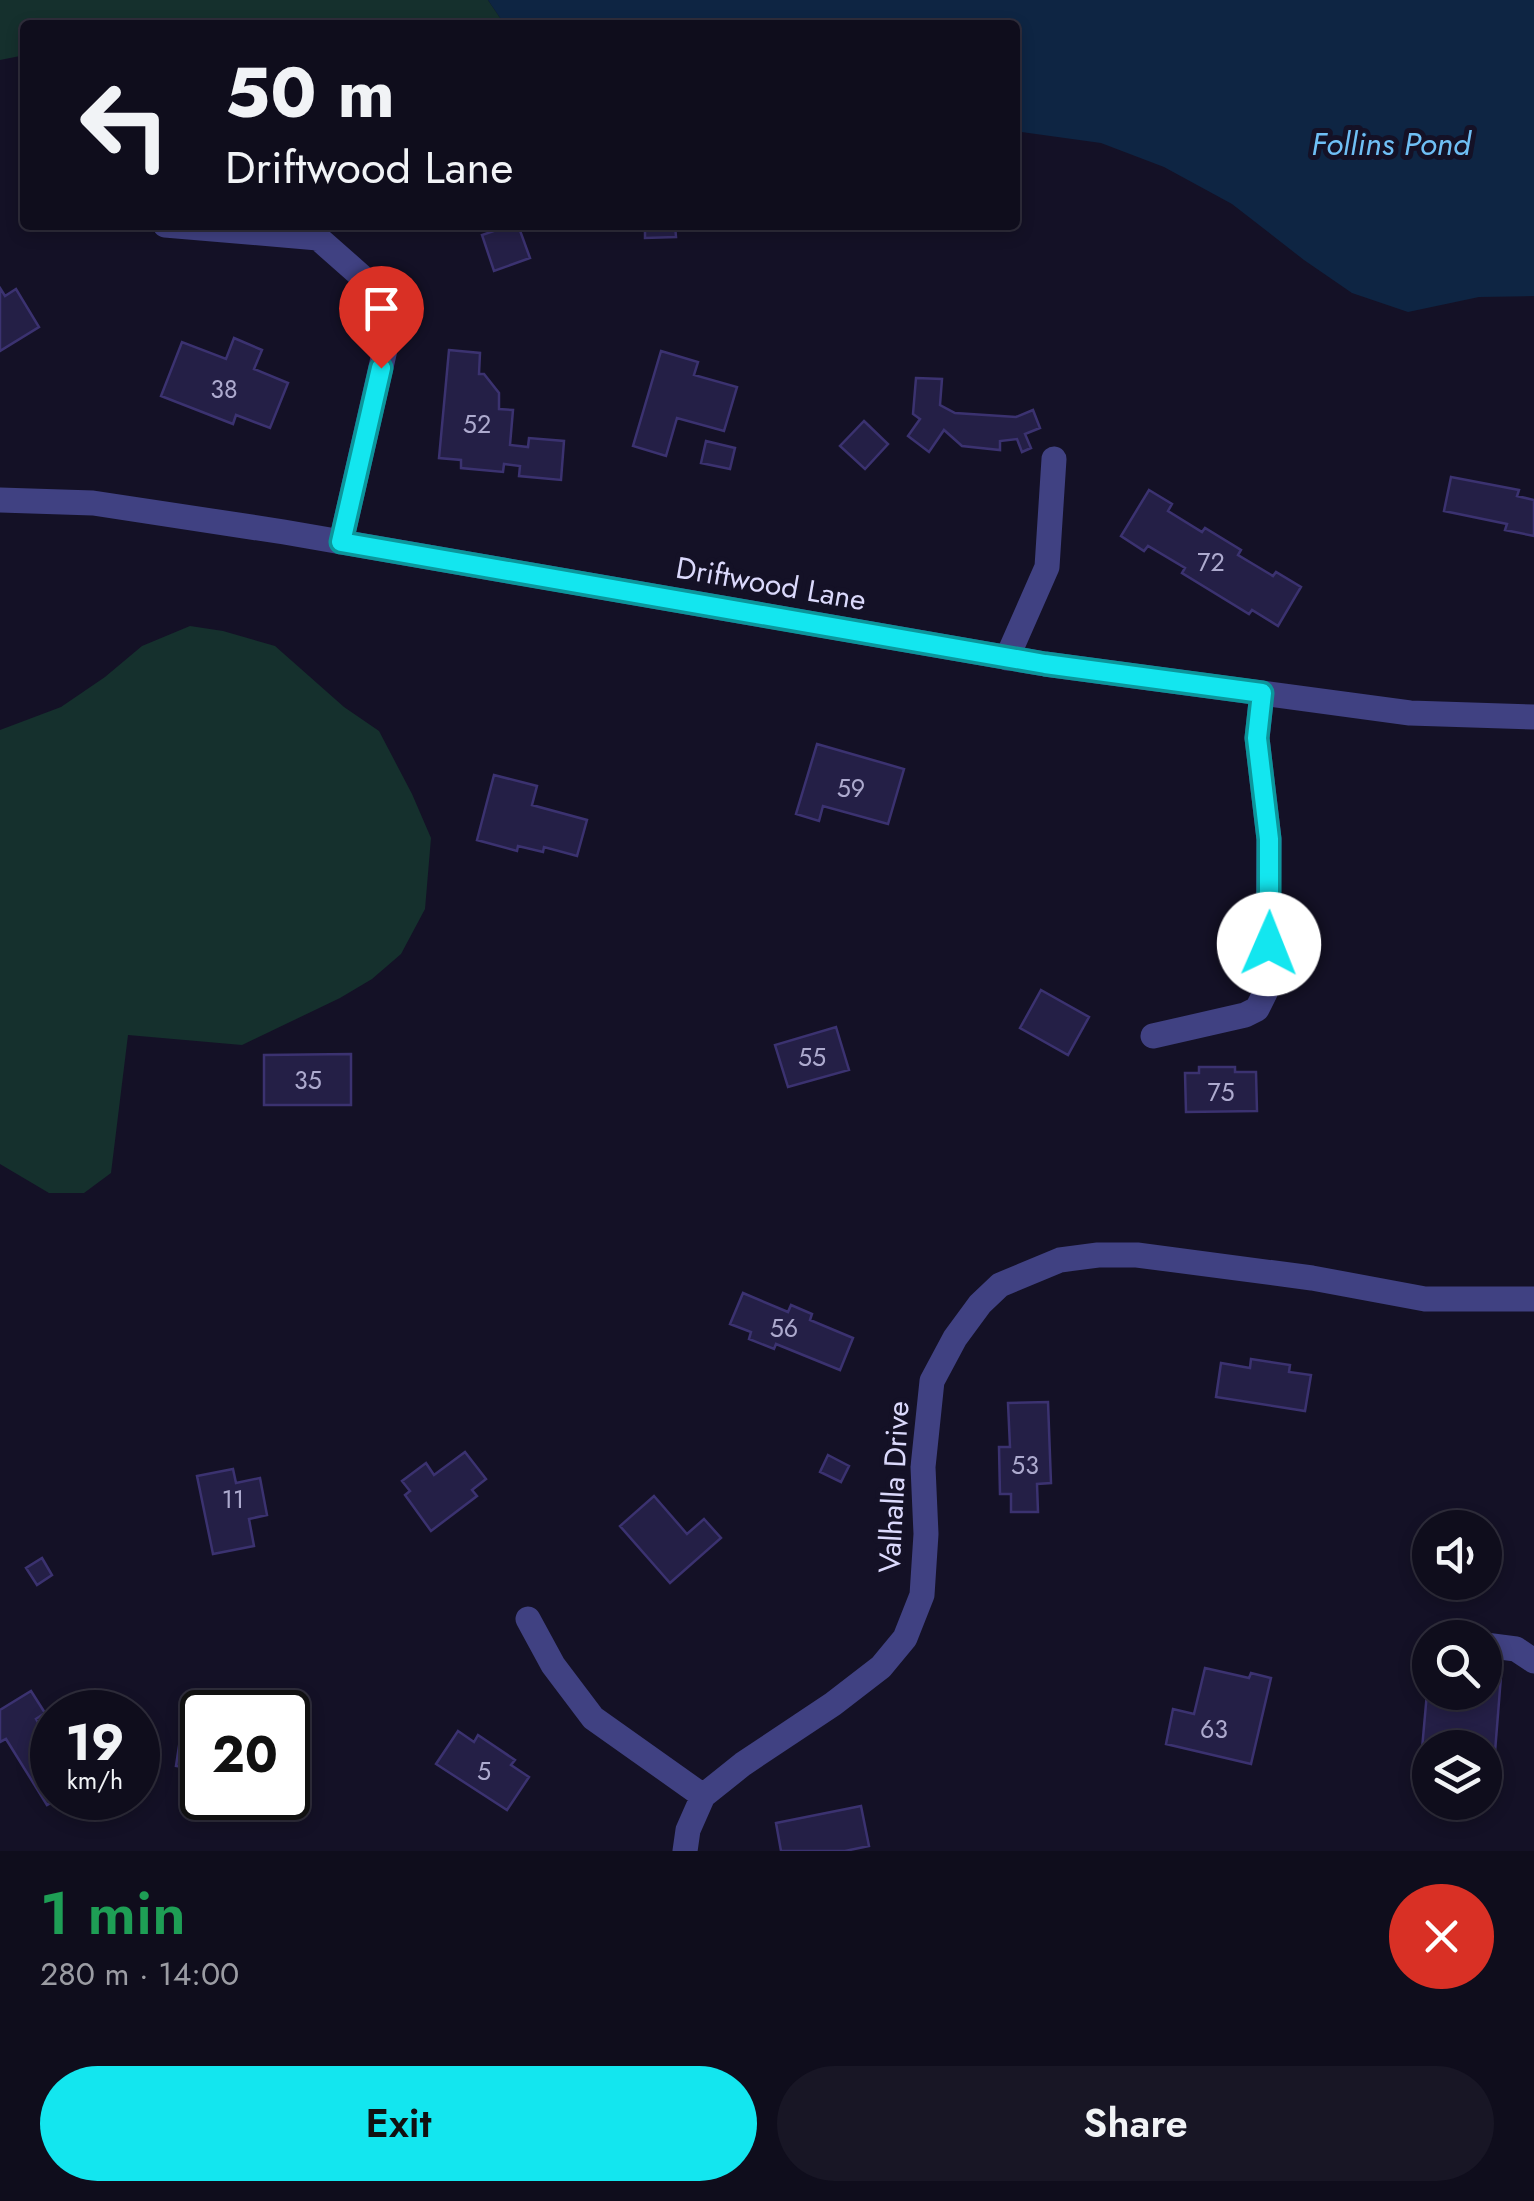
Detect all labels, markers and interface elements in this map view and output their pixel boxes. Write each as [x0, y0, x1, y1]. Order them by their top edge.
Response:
text: 50 m [225, 42, 395, 143]
icon: left [60, 60, 190, 190]
water label: Follins Pond [1311, 121, 1472, 167]
text: Driftwood Lane [225, 135, 513, 200]
pin [339, 266, 424, 369]
icon: arrive [354, 281, 409, 336]
house number: 38 [210, 371, 238, 407]
house number: 52 [463, 406, 491, 442]
house number: 72 [1197, 544, 1225, 580]
street label: Driftwood Lane [673, 546, 869, 621]
house number: 59 [837, 770, 865, 806]
position arrow [1217, 892, 1321, 996]
house number: 55 [798, 1039, 826, 1075]
house number: 35 [294, 1062, 322, 1098]
house number: 75 [1207, 1074, 1235, 1110]
house number: 56 [770, 1310, 798, 1346]
street label: Valhalla Drive [868, 1400, 919, 1574]
house number: 53 [1011, 1447, 1039, 1483]
house number: 11 [222, 1481, 244, 1517]
map controls [1412, 1510, 1502, 1820]
button: sound [1412, 1510, 1502, 1600]
button: search [1412, 1620, 1502, 1710]
speed limit sign: 20 [180, 1690, 310, 1820]
text: 19 [66, 1706, 124, 1779]
house number: 63 [1200, 1711, 1228, 1747]
button: layers [1412, 1730, 1502, 1820]
house number: 5 [477, 1753, 491, 1789]
text: km/h [67, 1762, 123, 1798]
text: 1 min [40, 1870, 186, 1957]
button: close [1389, 1884, 1494, 1989]
text: 280 m · 14:00 [40, 1951, 239, 1997]
button: Exit [40, 2066, 757, 2181]
button: Share [777, 2066, 1494, 2181]

